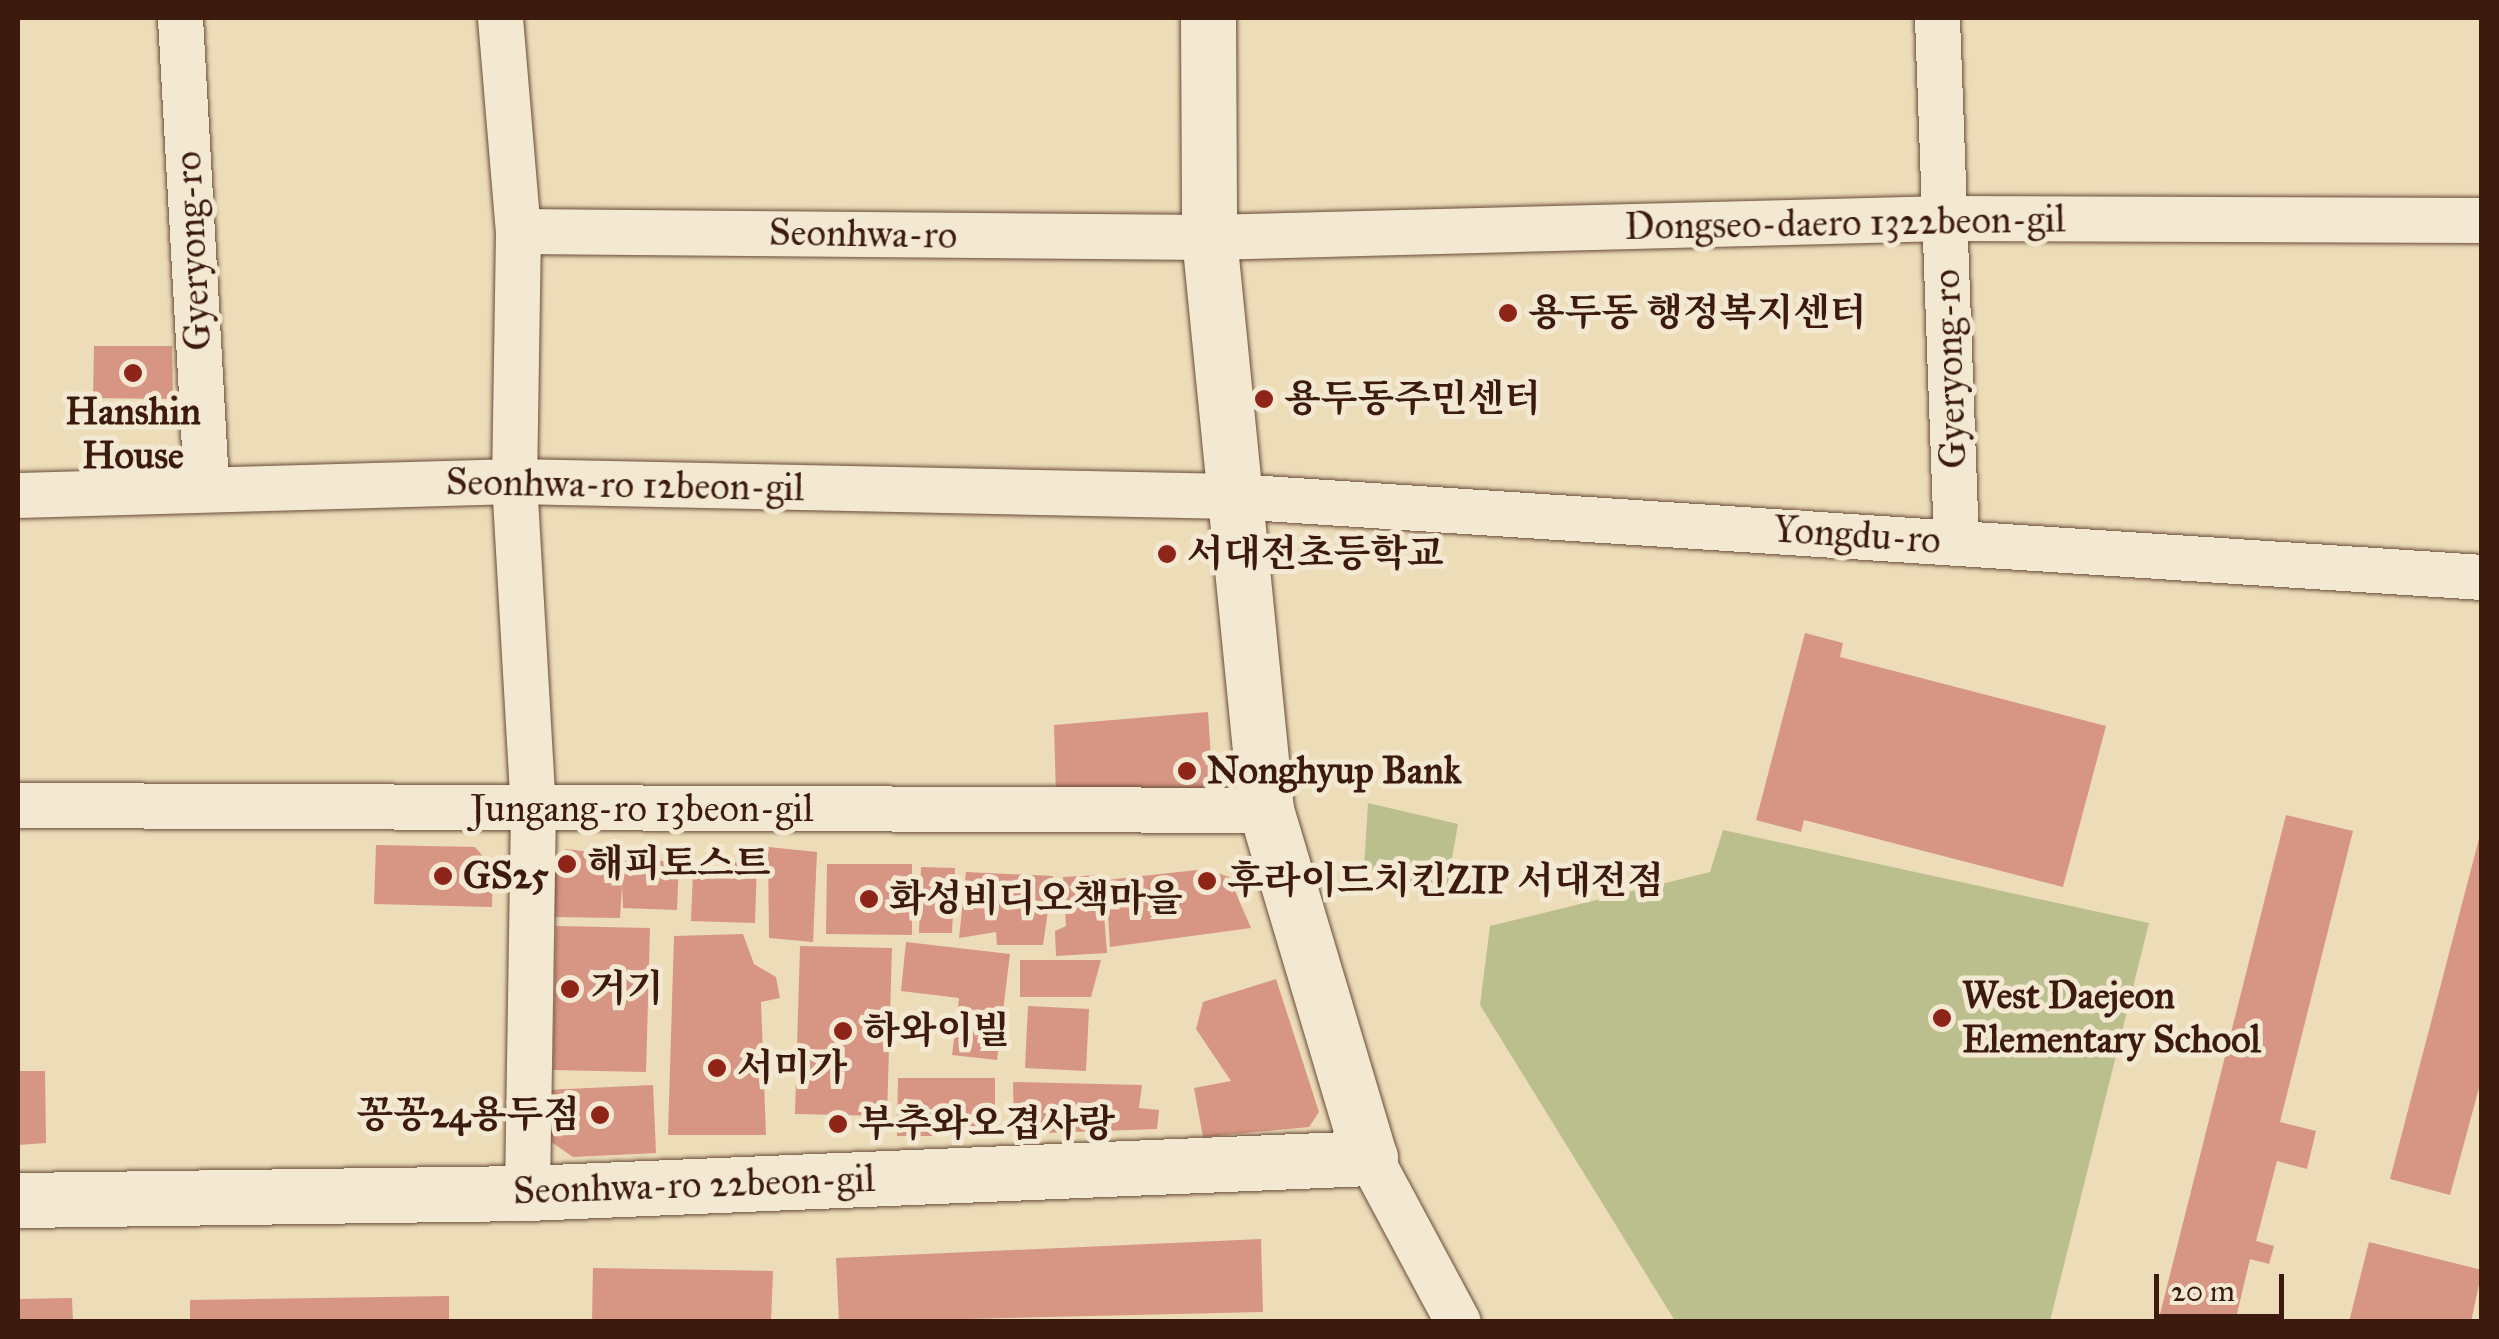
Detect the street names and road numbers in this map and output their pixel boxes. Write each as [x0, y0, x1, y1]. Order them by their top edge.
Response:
street label: Gyeryong-ro [165, 150, 221, 352]
street label: Dongseo-daero 1322beon-gil [1624, 196, 2066, 250]
street label: Seonhwa-ro [768, 210, 958, 258]
street label: Gyeryong-ro [1924, 268, 1976, 470]
street label: Seonhwa-ro 12beon-gil [445, 459, 805, 511]
street label: Yongdu-ro [1772, 506, 1942, 564]
street label: Jungang-ro 13beon-gil [470, 786, 814, 832]
street label: Seonhwa-ro 22beon-gil [512, 1156, 876, 1214]

